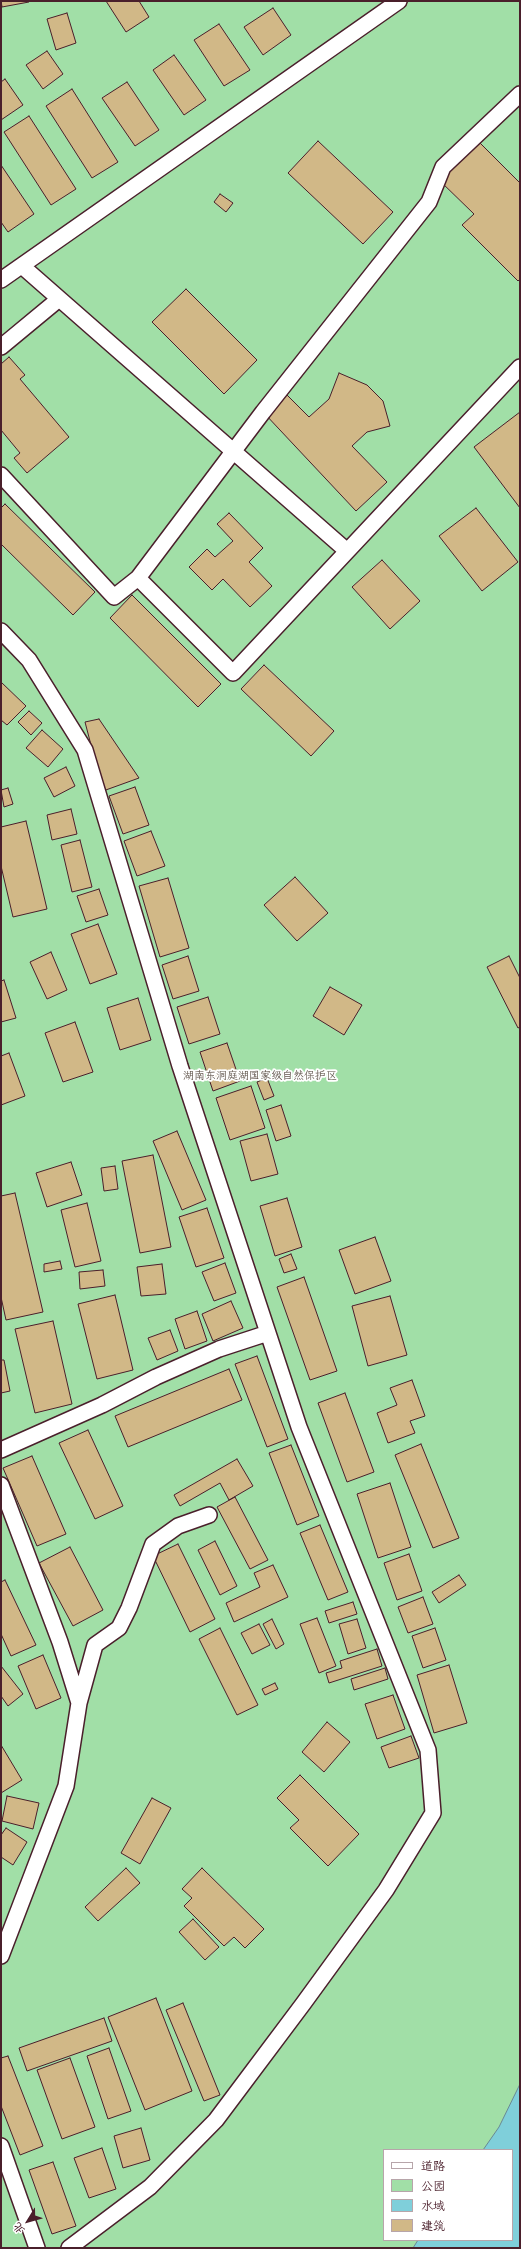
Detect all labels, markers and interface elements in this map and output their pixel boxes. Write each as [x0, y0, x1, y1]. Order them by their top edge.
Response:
park label: 湖南东洞庭湖国家级自然保护区 [183, 1069, 337, 1083]
legend [383, 2149, 513, 2241]
text: 道路 [421, 2158, 445, 2173]
text: 公园 [421, 2178, 445, 2193]
text: 水域 [421, 2198, 445, 2213]
north arrow [8, 2201, 48, 2241]
text: 建筑 [421, 2218, 445, 2233]
text: 北 [10, 2220, 27, 2237]

